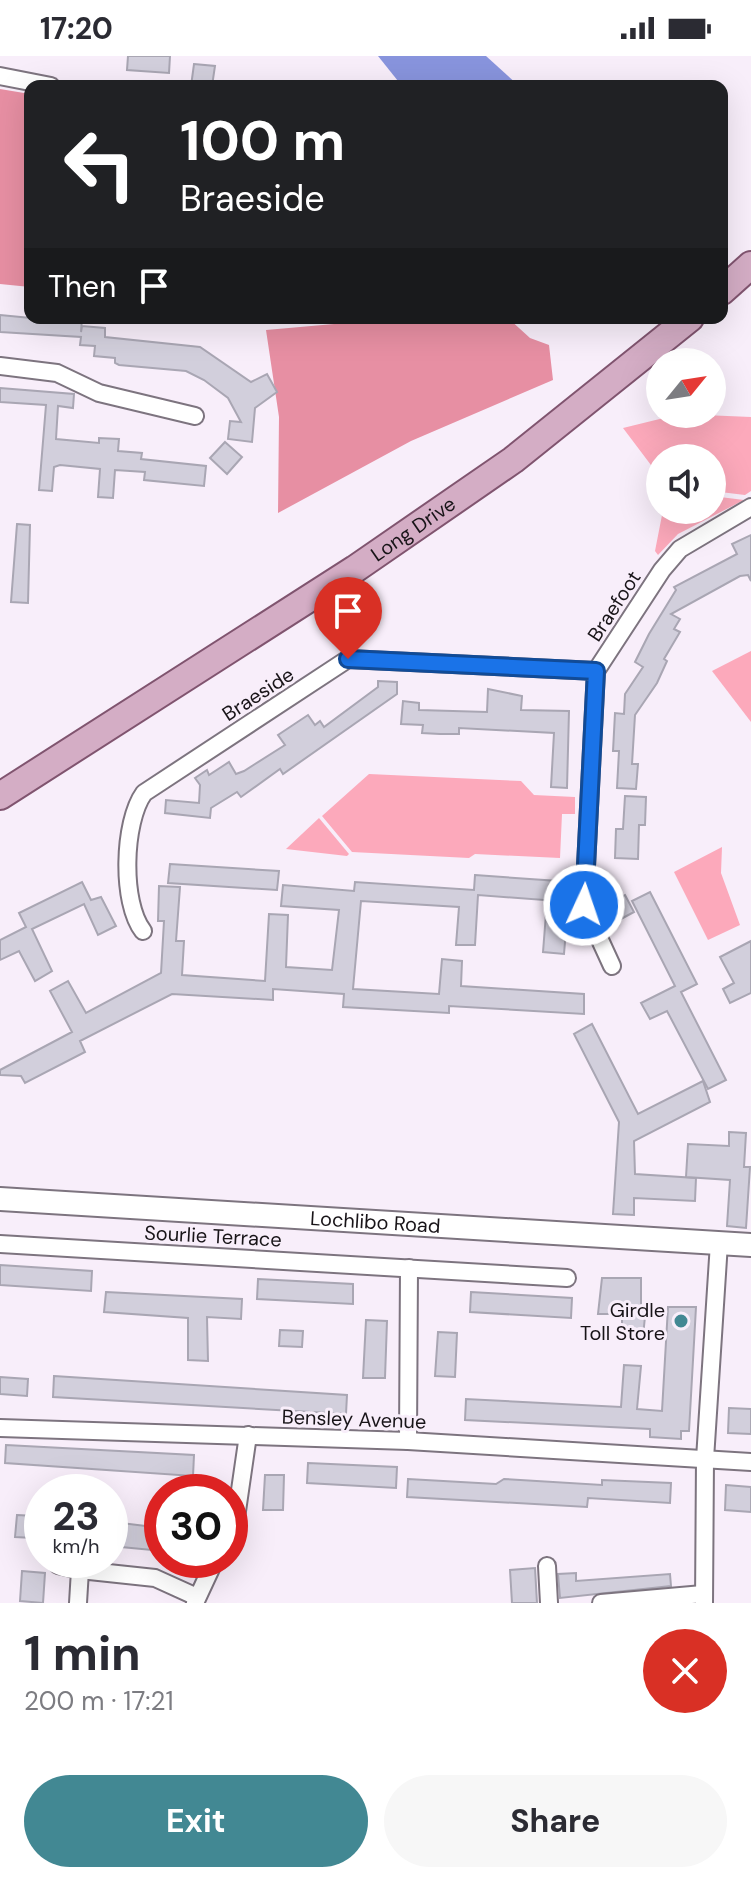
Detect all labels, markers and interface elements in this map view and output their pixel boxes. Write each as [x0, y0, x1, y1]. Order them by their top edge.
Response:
text: 17:20 [40, 9, 113, 48]
text: 100 m [180, 104, 345, 177]
icon: left [48, 112, 152, 216]
text: Braeside [180, 175, 325, 222]
icon: arrive [132, 264, 176, 308]
text: Then [48, 267, 116, 306]
north arrow [646, 348, 726, 428]
map controls [646, 348, 726, 524]
button: sound [646, 444, 726, 524]
street label: Long Drive [366, 491, 461, 567]
street label: Braefoot [582, 566, 647, 646]
pin [314, 577, 382, 659]
icon: arrive [326, 589, 370, 633]
street label: Braeside [217, 661, 299, 727]
position arrow [542, 863, 626, 947]
street label: Lochlibo Road [309, 1205, 441, 1239]
street label: Sourlie Terrace [144, 1219, 282, 1253]
place label: Girdle Toll Store [580, 1297, 665, 1346]
marker: Girdle Toll Store [672, 1312, 690, 1330]
street label: Bensley Avenue [281, 1403, 427, 1435]
speed limit sign: 30 [144, 1474, 248, 1578]
text: 23 [52, 1490, 100, 1542]
text: km/h [52, 1533, 100, 1559]
text: 1 min [24, 1622, 141, 1685]
button: close [643, 1629, 727, 1713]
text: 200 m · 17:21 [24, 1684, 174, 1718]
button: Exit [24, 1775, 368, 1867]
button: Share [384, 1775, 727, 1867]

